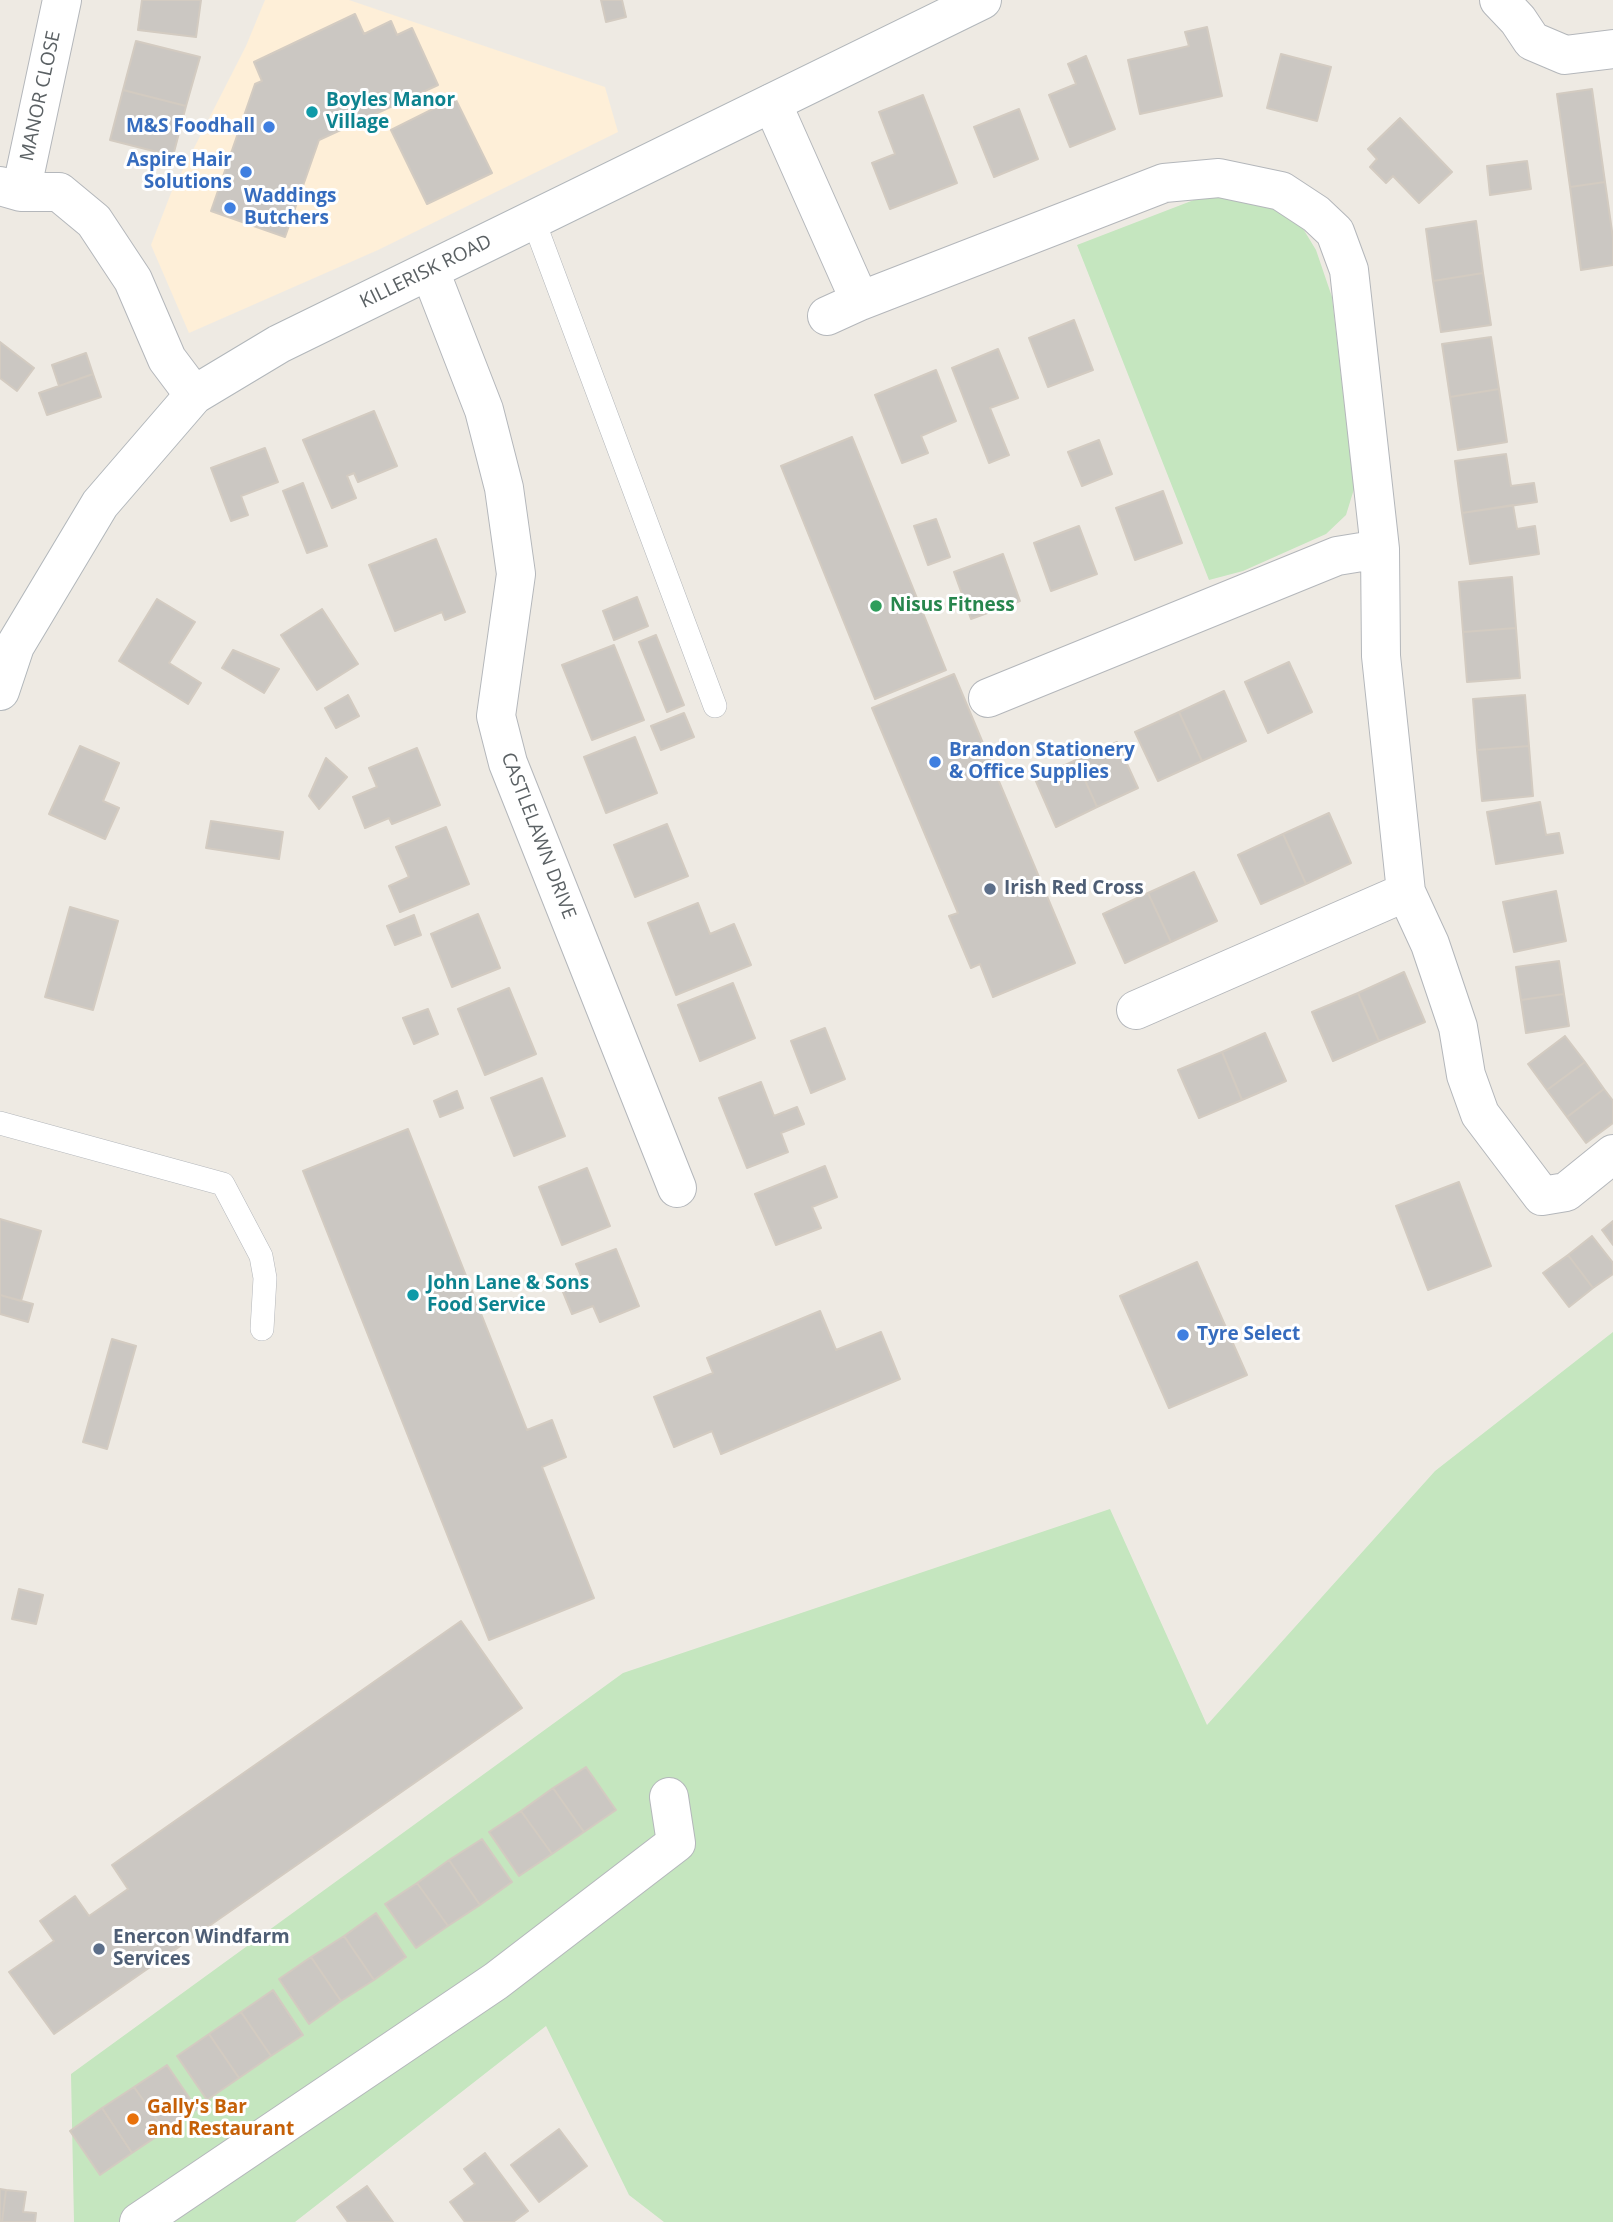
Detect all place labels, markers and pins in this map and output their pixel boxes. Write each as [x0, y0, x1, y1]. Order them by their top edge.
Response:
place label: Boyles Manor Village [326, 90, 455, 134]
marker: Boyles Manor Village [304, 104, 320, 120]
place label: M&S Foodhall [126, 116, 255, 138]
marker: M&S Foodhall [261, 119, 277, 135]
place label: Aspire Hair Solutions [126, 150, 232, 194]
marker: Aspire Hair Solutions [238, 164, 254, 180]
place label: Waddings Butchers [244, 186, 336, 230]
marker: Waddings Butchers [222, 200, 238, 216]
place label: Nisus Fitness [890, 595, 1015, 617]
marker: Nisus Fitness [868, 598, 884, 614]
place label: Brandon Stationery & Office Supplies [949, 740, 1135, 784]
marker: Brandon Stationery & Office Supplies [927, 754, 943, 770]
place label: Irish Red Cross [1004, 878, 1144, 900]
marker: Irish Red Cross [982, 881, 998, 897]
place label: John Lane & Sons Food Service [427, 1273, 589, 1317]
marker: John Lane & Sons Food Service [405, 1287, 421, 1303]
place label: Tyre Select [1197, 1324, 1300, 1346]
marker: Tyre Select [1175, 1327, 1191, 1343]
place label: Enercon Windfarm Services [113, 1927, 290, 1971]
marker: Enercon Windfarm Services [91, 1941, 107, 1957]
place label: Gally's Bar and Restaurant [147, 2097, 294, 2141]
marker: Gally's Bar and Restaurant [125, 2111, 141, 2127]

